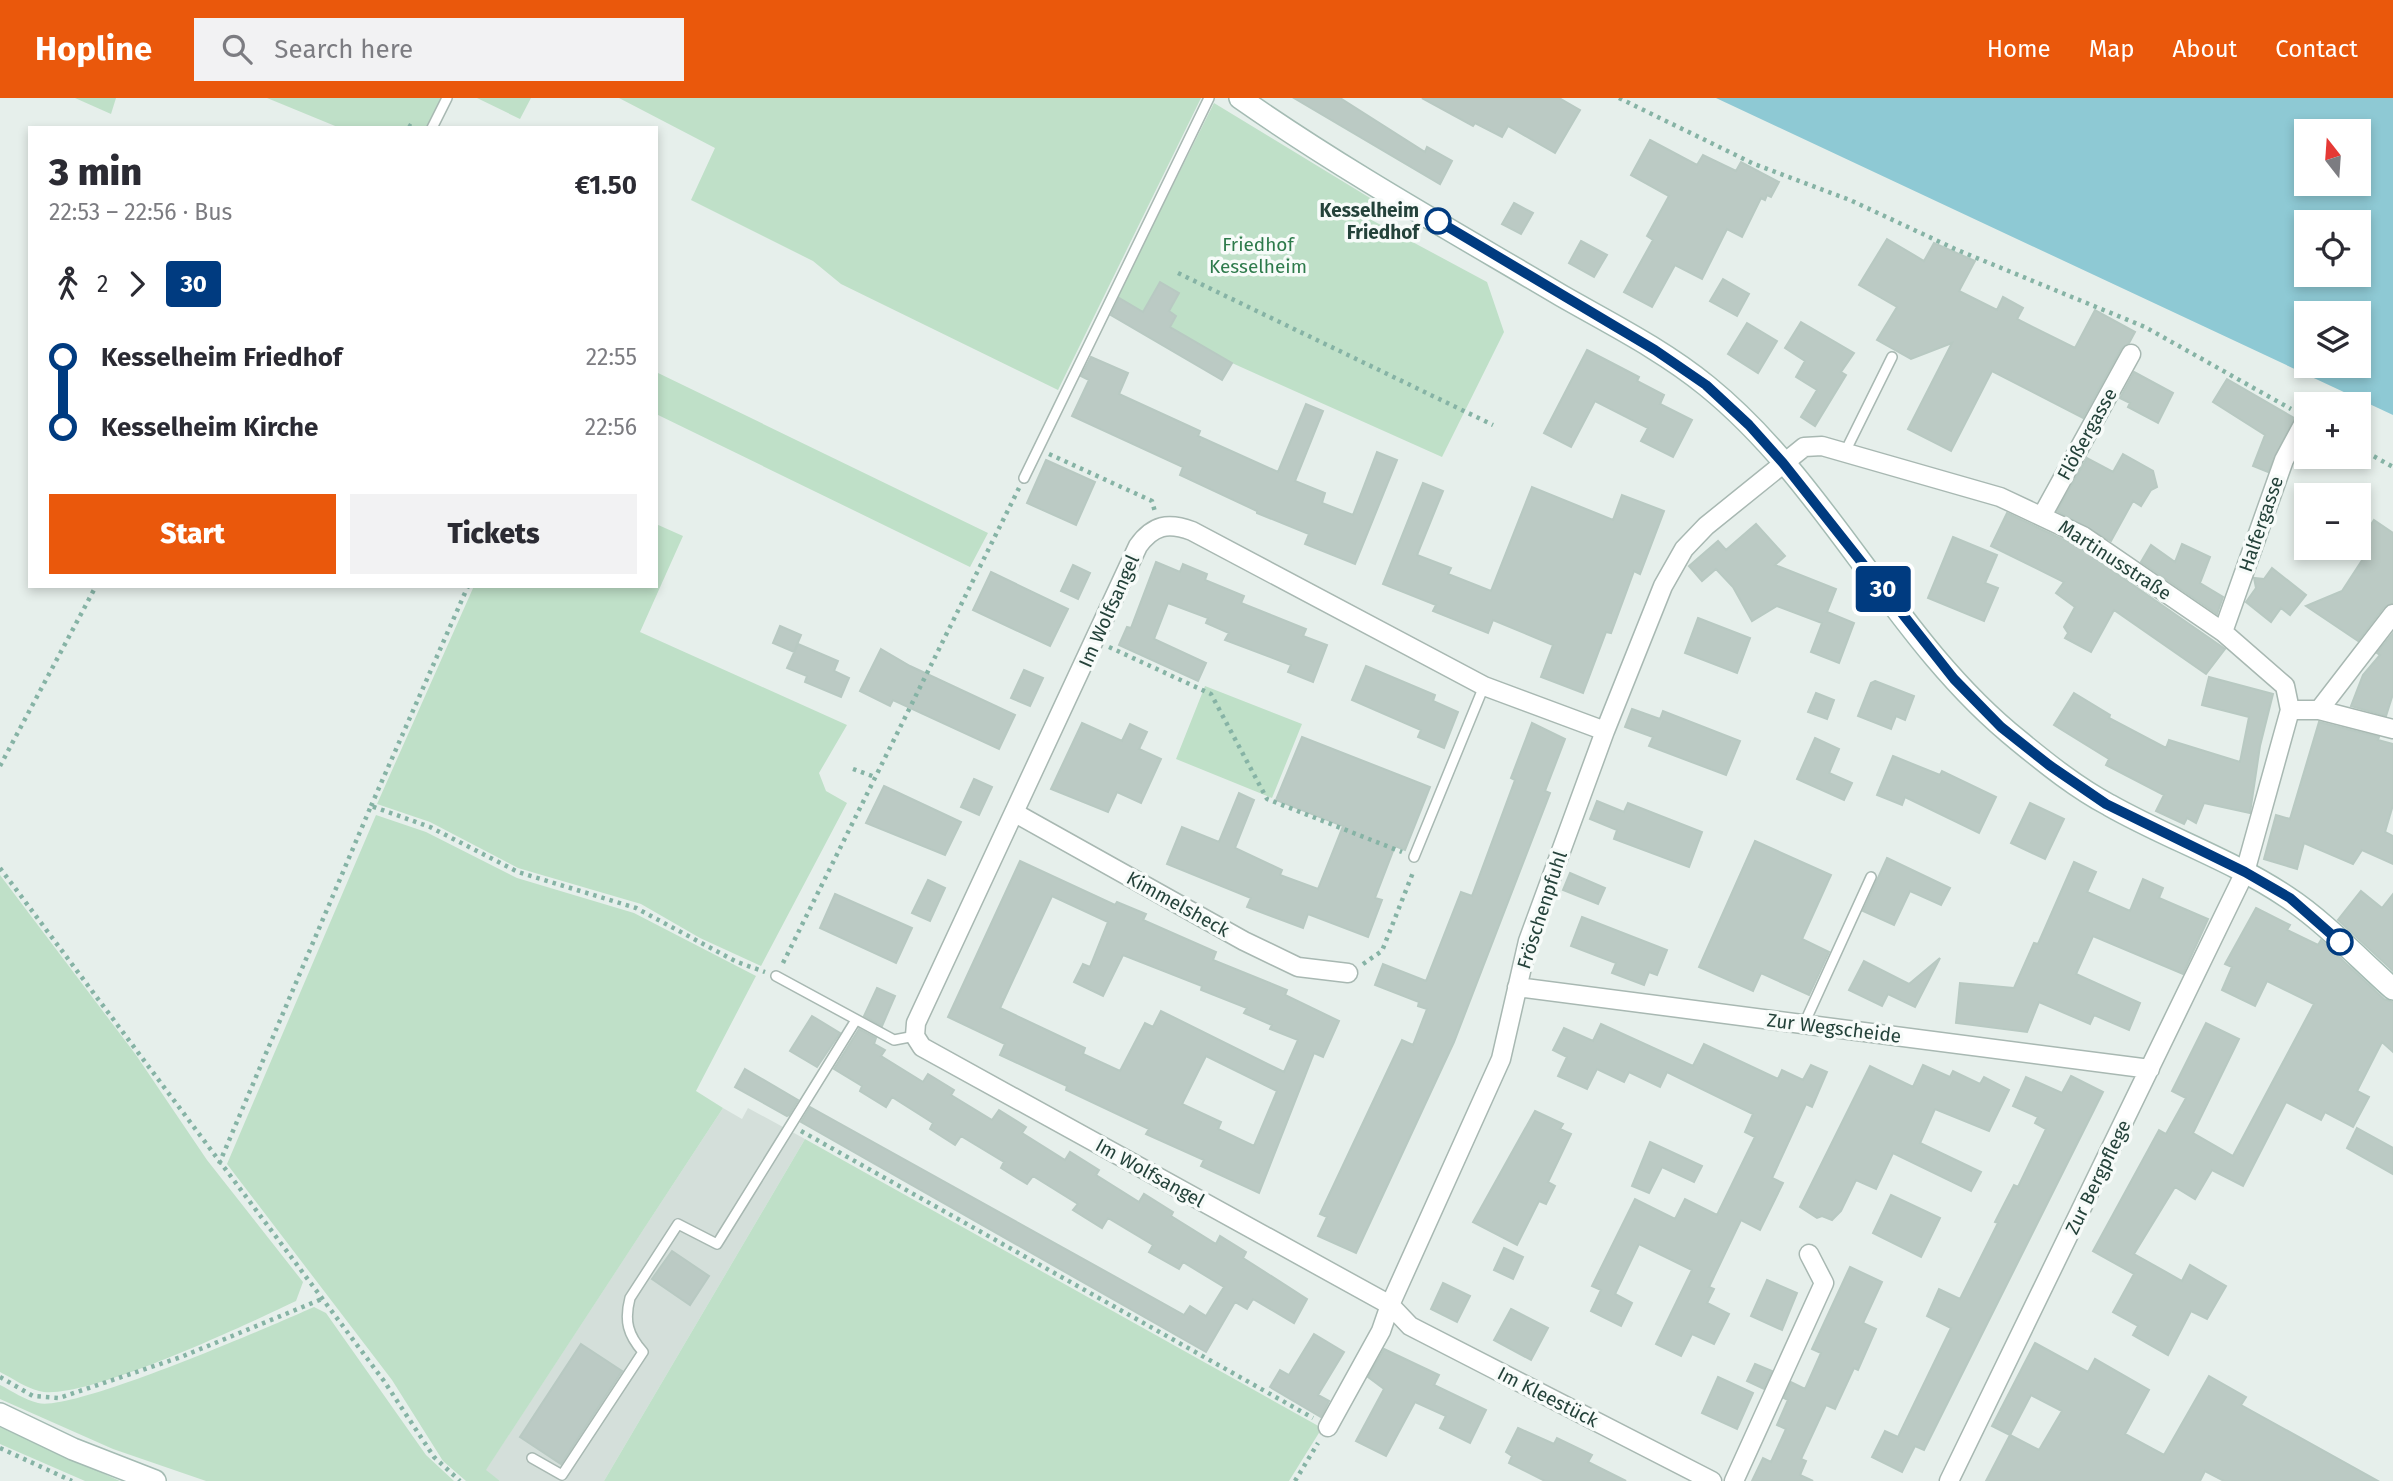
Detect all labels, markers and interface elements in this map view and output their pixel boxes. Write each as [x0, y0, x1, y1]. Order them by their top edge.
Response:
search box [194, 18, 684, 81]
text: Hopline [35, 29, 152, 69]
icon: search [218, 30, 256, 68]
text: Search here [274, 34, 413, 65]
text: Home [1987, 35, 2051, 63]
text: Map [2089, 35, 2135, 63]
text: About [2173, 35, 2237, 63]
text: Contact [2275, 35, 2358, 63]
north arrow [2294, 119, 2371, 196]
map controls [2294, 119, 2371, 560]
text: 3 min [49, 149, 142, 195]
text: €1.50 [575, 170, 637, 201]
text: 22:53 – 22:56 · Bus [49, 198, 232, 226]
place label: Kesselheim Friedhof [1320, 199, 1421, 244]
marker: Kesselheim Friedhof [1425, 208, 1451, 234]
button: locate [2294, 210, 2371, 287]
park label: Friedhof Kesselheim [1209, 233, 1307, 278]
icon: walk [49, 265, 87, 303]
icon: forward [118, 265, 156, 303]
text: 2 [97, 270, 108, 298]
text: 30 [180, 270, 207, 298]
button: layers [2294, 301, 2371, 378]
text: Kesselheim Friedhof [101, 342, 342, 373]
text: 22:55 [586, 343, 637, 371]
street label: Flößergasse [2052, 384, 2122, 484]
button: + [2294, 392, 2371, 469]
text: Kesselheim Kirche [101, 412, 318, 443]
text: 22:56 [585, 413, 637, 441]
street label: Halfergasse [2234, 473, 2288, 575]
button: − [2294, 483, 2371, 560]
button: Start [49, 494, 336, 574]
button: Tickets [350, 494, 637, 574]
street label: Martinusstraße [2054, 515, 2176, 605]
street label: Im Wolfsangel [1074, 551, 1144, 671]
line badge: 30 [1852, 566, 1914, 612]
text: 30 [1870, 575, 1896, 603]
street label: Fröschenpfuhl [1512, 848, 1572, 972]
street label: Kimmelsheck [1122, 866, 1234, 942]
unlabelled marker [2327, 929, 2353, 955]
street label: Zur Wegscheide [1766, 1008, 1902, 1048]
street label: Zur Bergpflege [2060, 1116, 2136, 1238]
street label: Im Wolfsangel [1092, 1134, 1209, 1213]
street label: Im Kleestück [1494, 1362, 1602, 1432]

